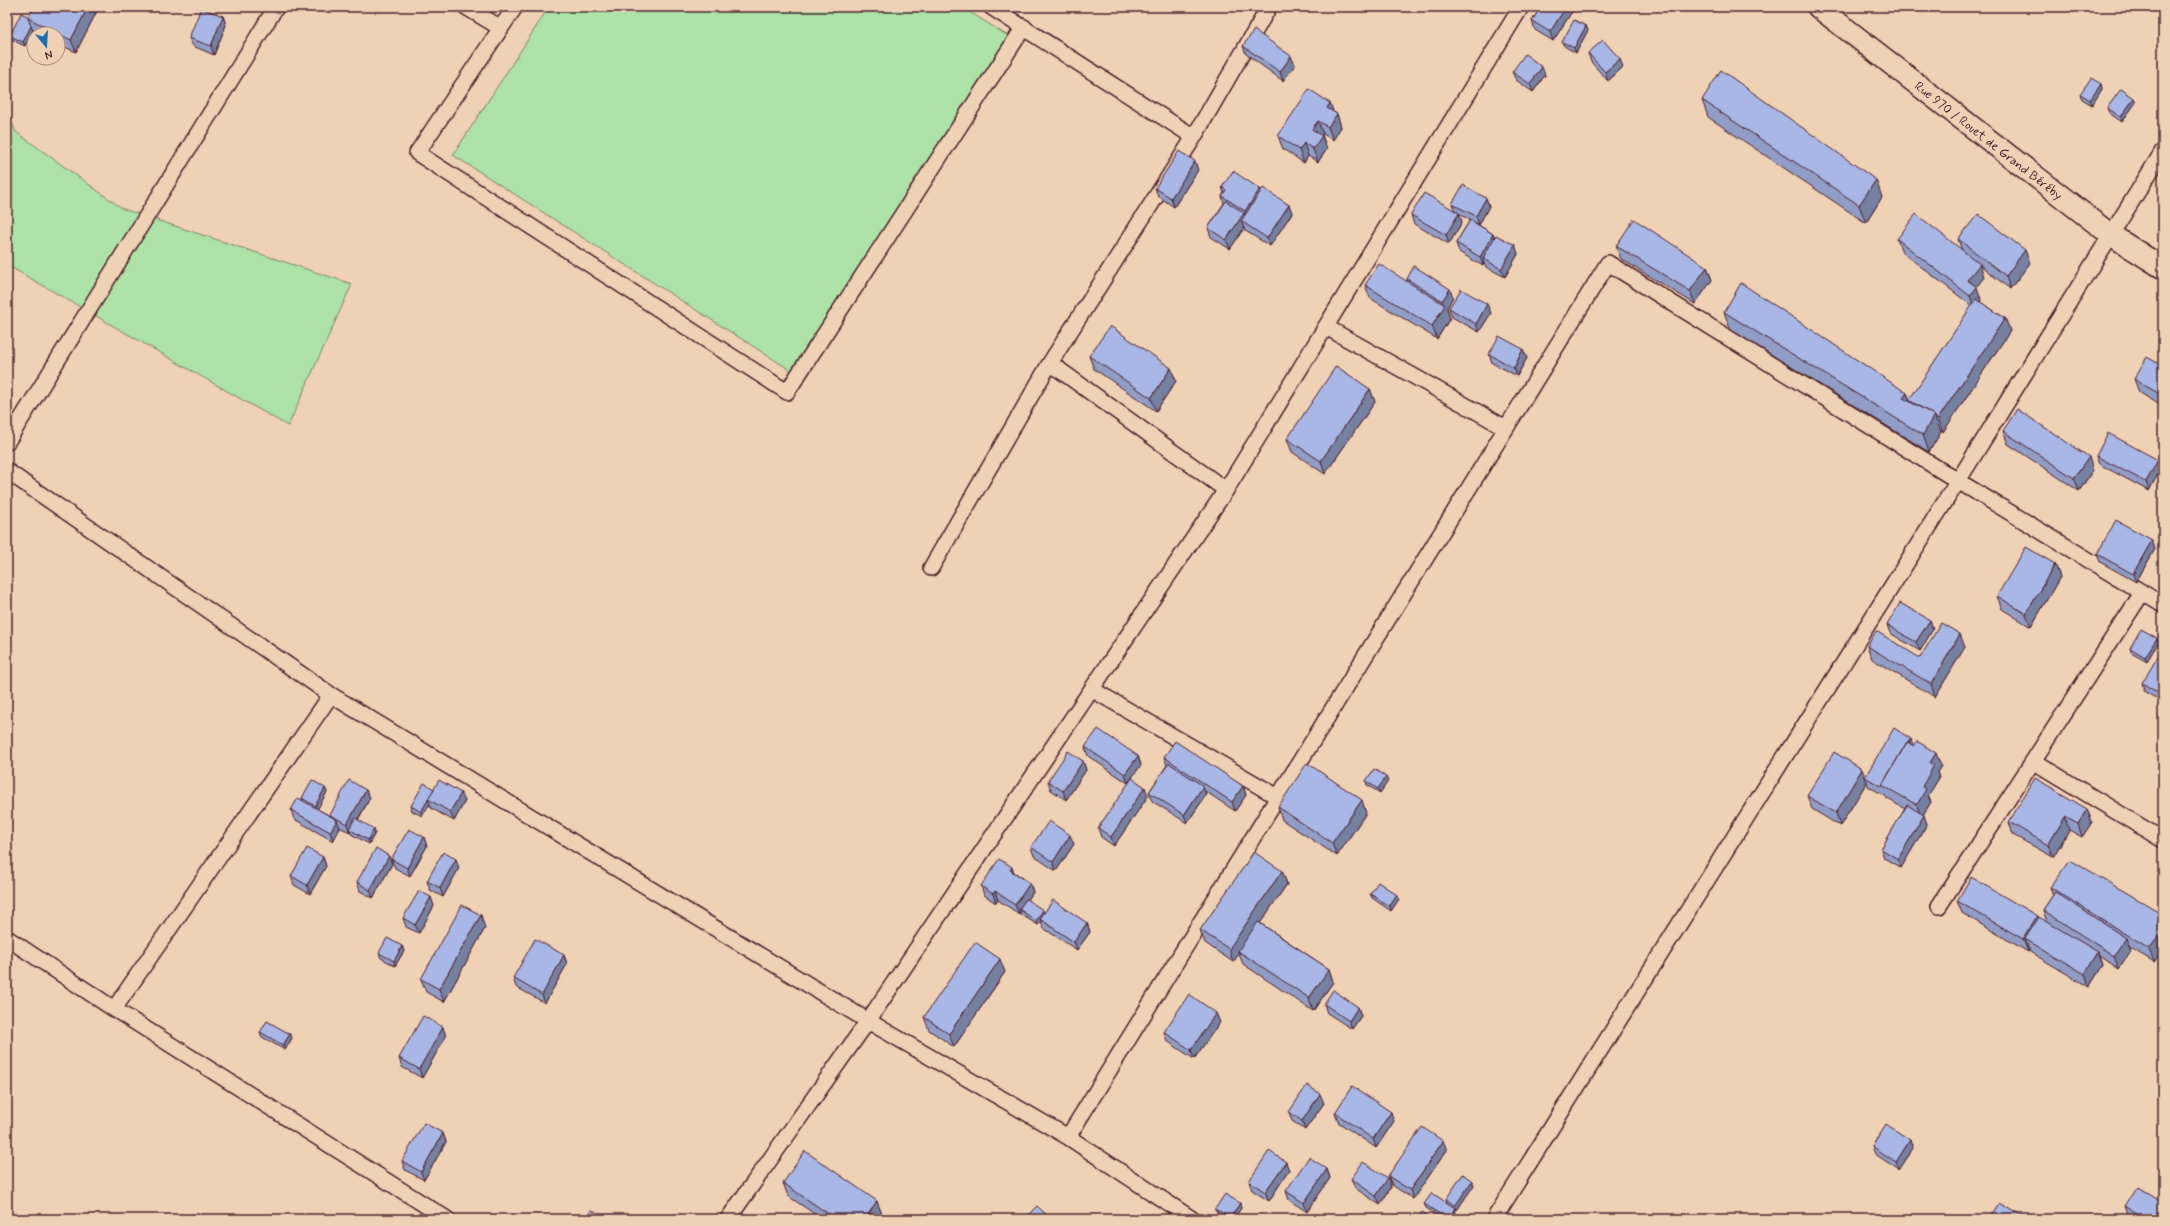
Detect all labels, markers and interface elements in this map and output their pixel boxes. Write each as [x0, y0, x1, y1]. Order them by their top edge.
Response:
north arrow [26, 26, 66, 66]
text: N [43, 47, 54, 62]
street label: Rue 970 / Rouet de Grand Béréby [1911, 78, 2066, 205]

